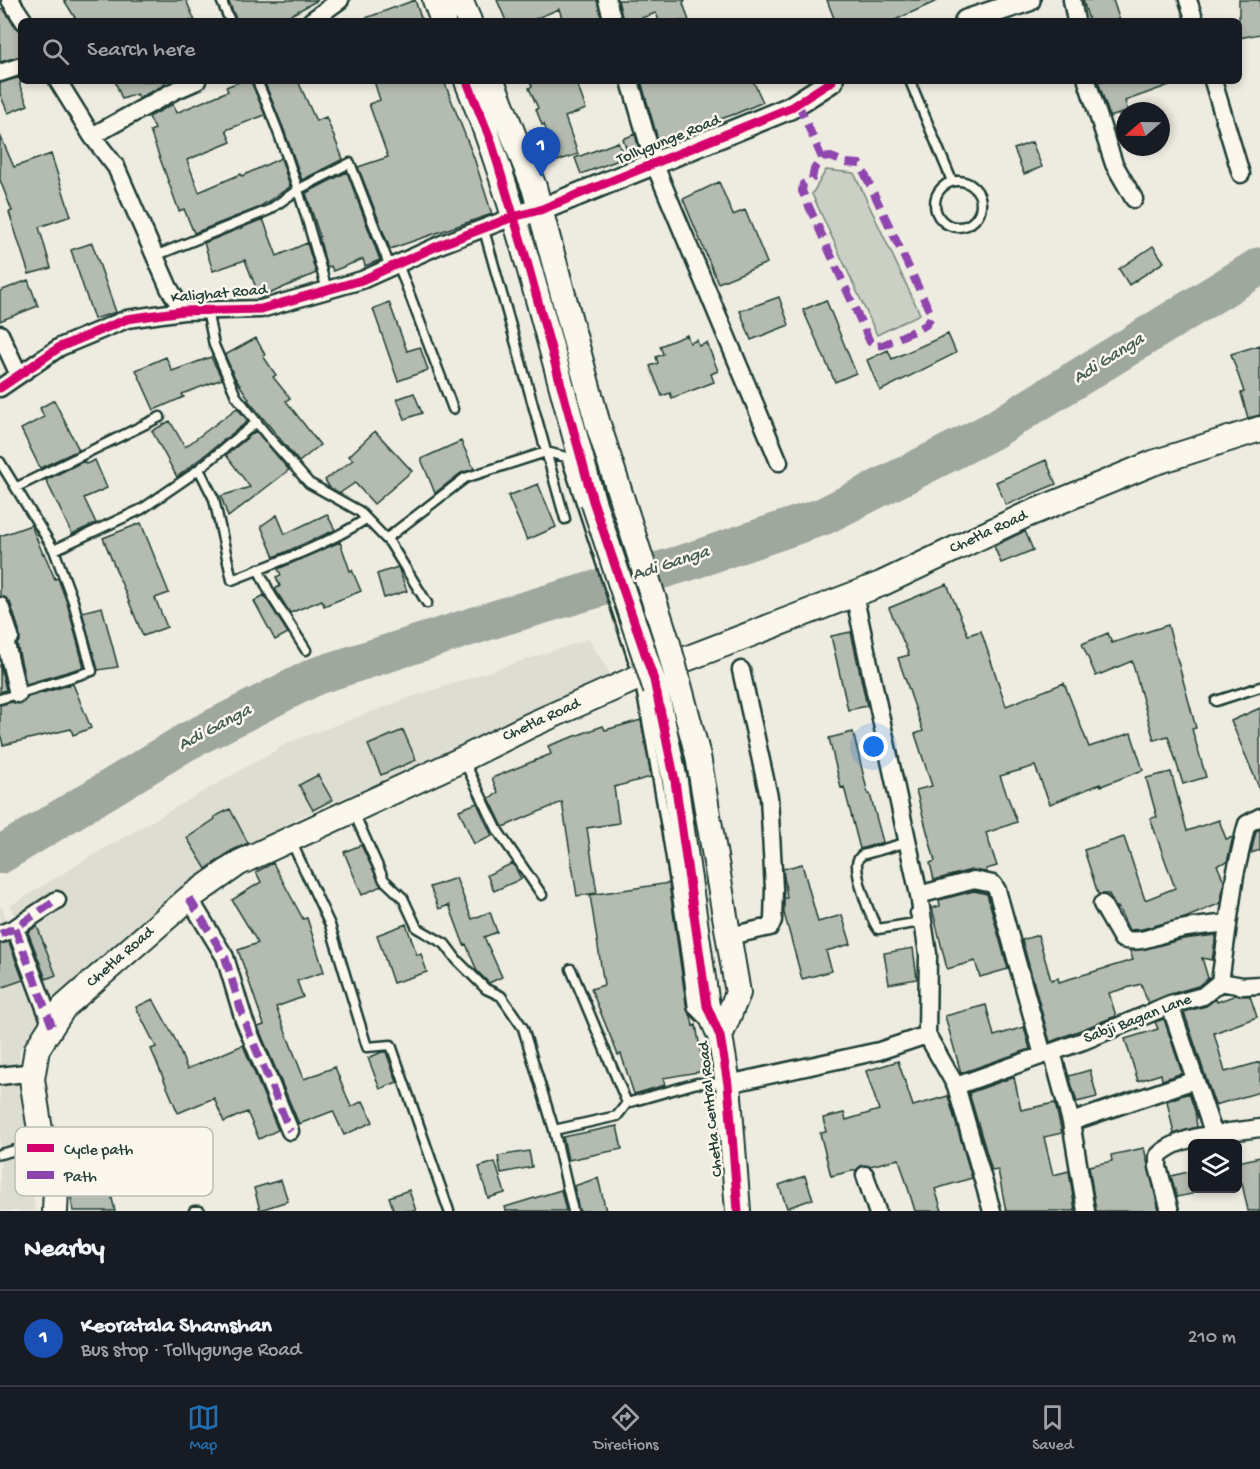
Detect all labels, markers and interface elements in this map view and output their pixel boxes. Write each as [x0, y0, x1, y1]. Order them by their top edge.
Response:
search box [18, 18, 1242, 84]
icon: search [39, 35, 72, 68]
text: Search here [87, 38, 195, 64]
north arrow [1116, 102, 1170, 156]
street label: Tollygunge Road [614, 111, 725, 171]
pin: 1 [522, 128, 560, 177]
street label: Kalighat Road [170, 281, 270, 309]
water label: Adi Ganga [1070, 329, 1149, 389]
street label: Chetla Road [947, 506, 1032, 559]
water label: Adi Ganga [630, 541, 713, 586]
street label: Chetla Road [500, 694, 585, 747]
water label: Adi Ganga [175, 700, 256, 756]
your location [859, 732, 888, 761]
street label: Chetla Road [83, 922, 160, 992]
street label: Sabji Bagan Lane [1082, 990, 1195, 1049]
street label: Chetla Central Road [695, 1039, 729, 1178]
legend [15, 1127, 213, 1196]
map controls [1188, 1139, 1242, 1193]
button: layers [1188, 1139, 1242, 1193]
text: Cycle path [64, 1142, 134, 1161]
text: Path [63, 1169, 97, 1188]
text: Nearby [24, 1235, 105, 1266]
text: Keoratala Shamshan [81, 1314, 272, 1340]
text: 1 [39, 1327, 48, 1350]
text: 210 m [1188, 1327, 1236, 1350]
text: Bus stop · Tollygunge Road [81, 1340, 301, 1363]
tab: Map [187, 1401, 220, 1456]
tab: Directions [593, 1401, 659, 1456]
tab: Saved [1032, 1401, 1073, 1456]

